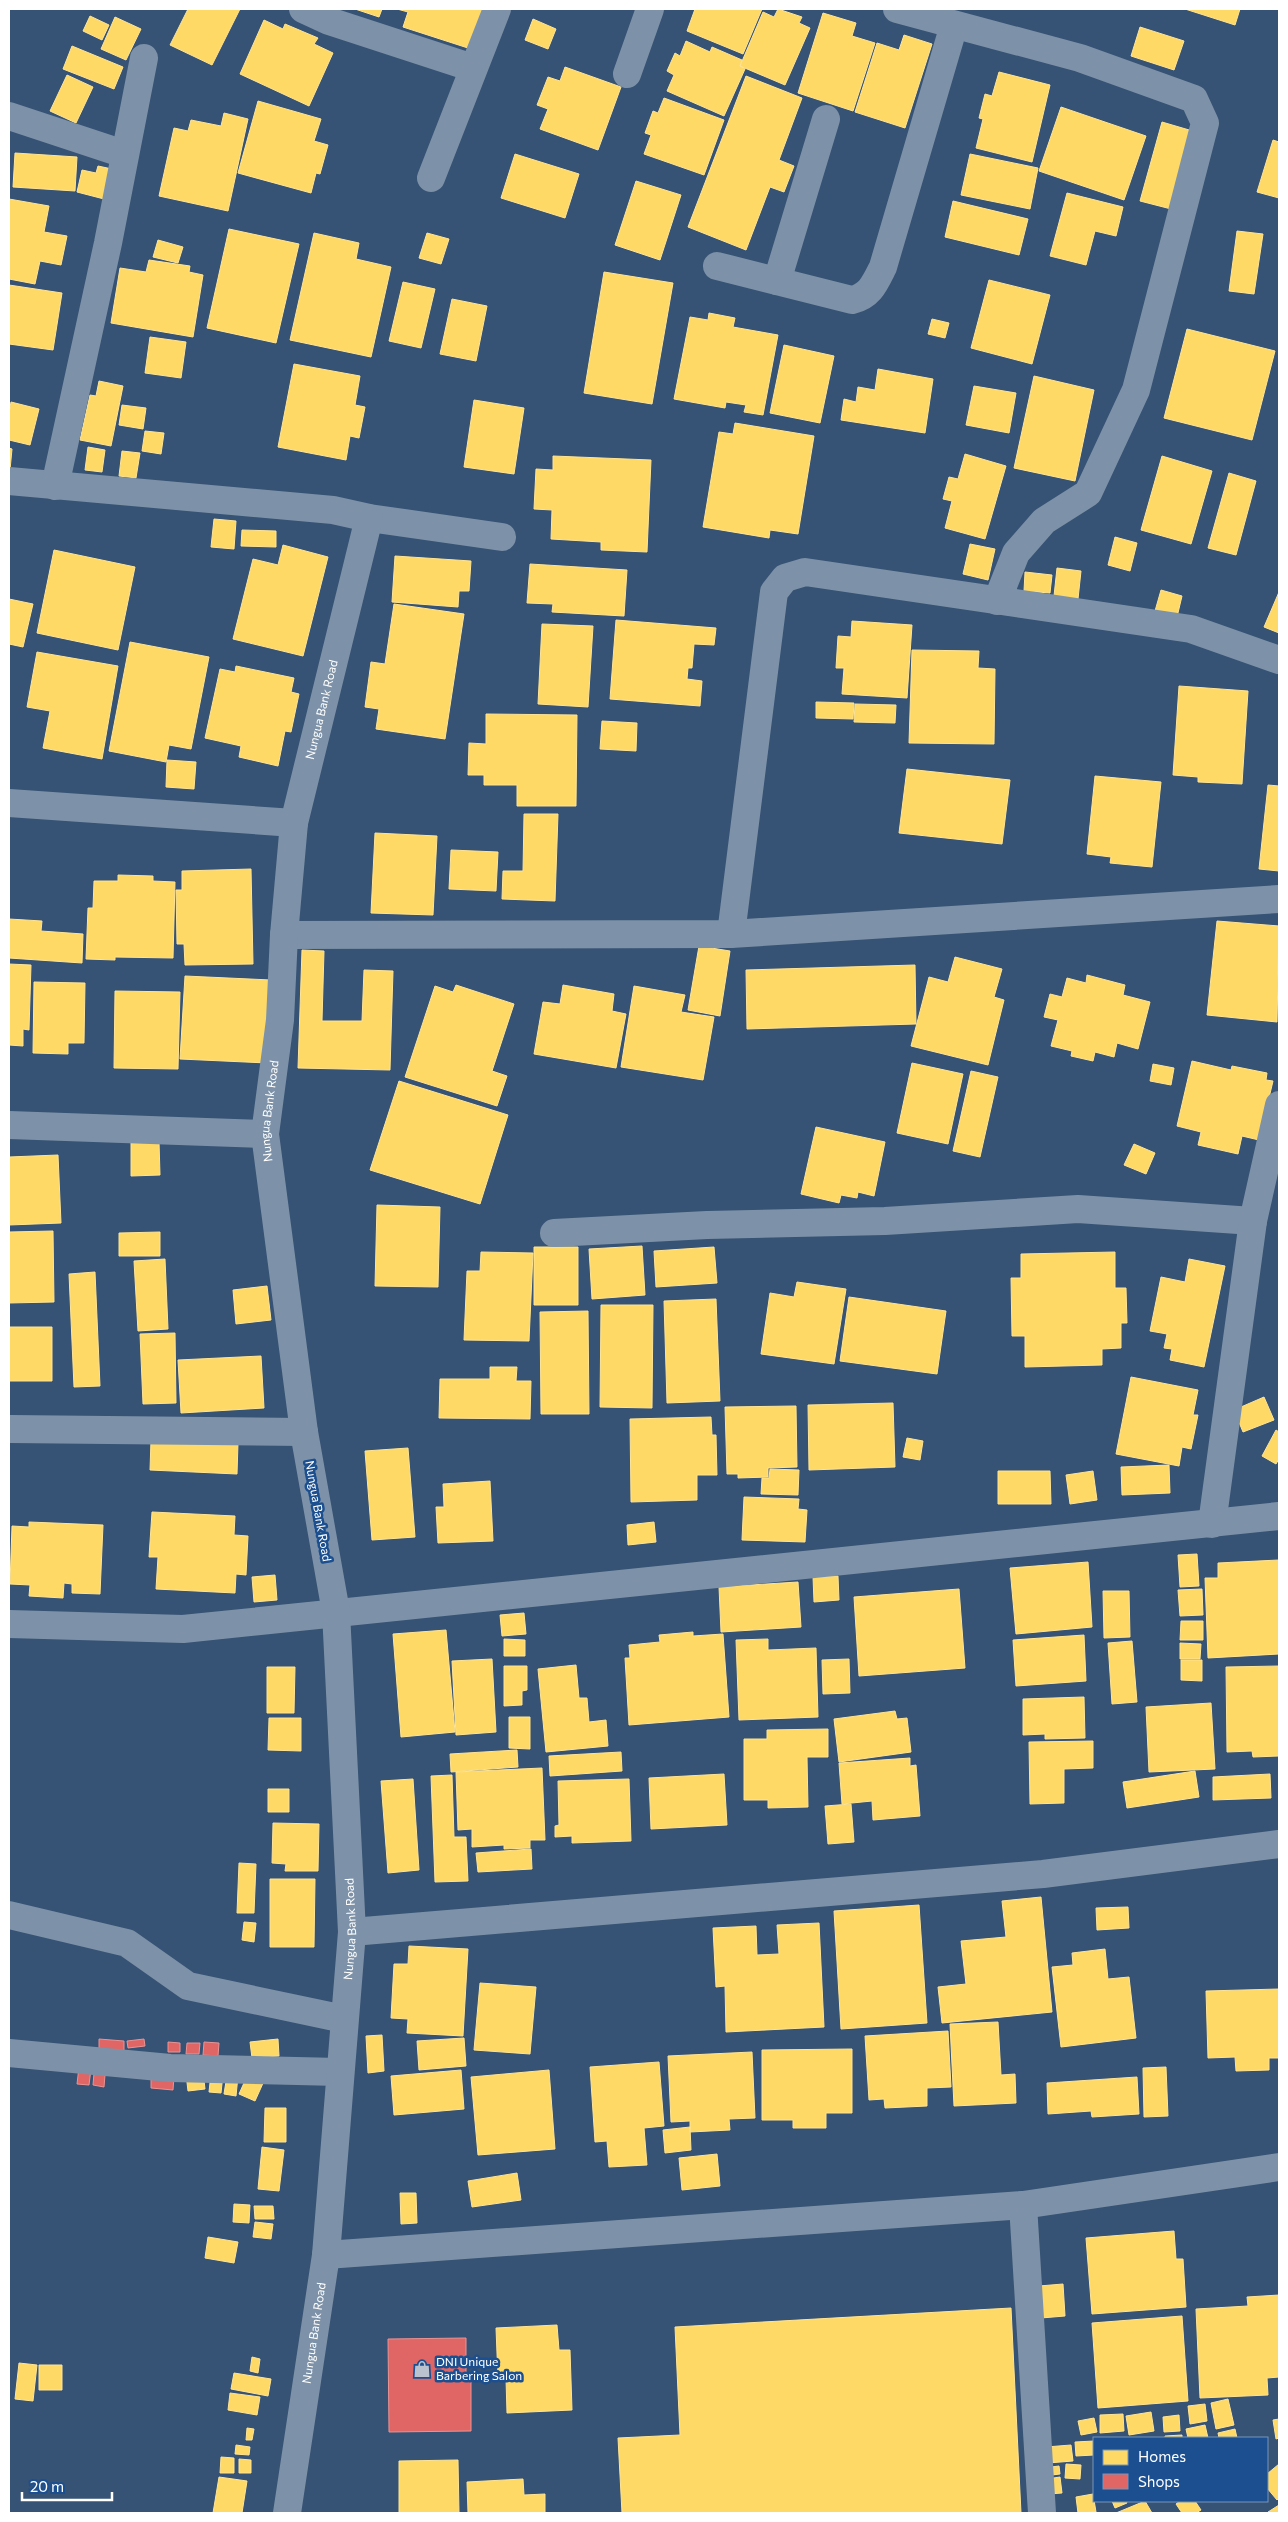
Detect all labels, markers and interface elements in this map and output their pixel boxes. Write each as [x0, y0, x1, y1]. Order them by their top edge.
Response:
street label: Nungua Bank Road [302, 658, 340, 761]
street label: Nungua Bank Road [257, 1059, 281, 1163]
street label: Nungua Bank Road [303, 1459, 335, 1562]
street label: Nungua Bank Road [340, 1878, 358, 1980]
street label: Nungua Bank Road [299, 2281, 328, 2384]
place label: DNI Unique Barbering Salon [436, 2354, 522, 2382]
shop icon: DNI Unique Barbering Salon [412, 2359, 432, 2379]
legend [1093, 2437, 1268, 2502]
text: Homes [1138, 2447, 1186, 2465]
scale bar [22, 2470, 112, 2502]
text: Shops [1138, 2472, 1180, 2490]
text: 20 m [30, 2477, 64, 2495]

